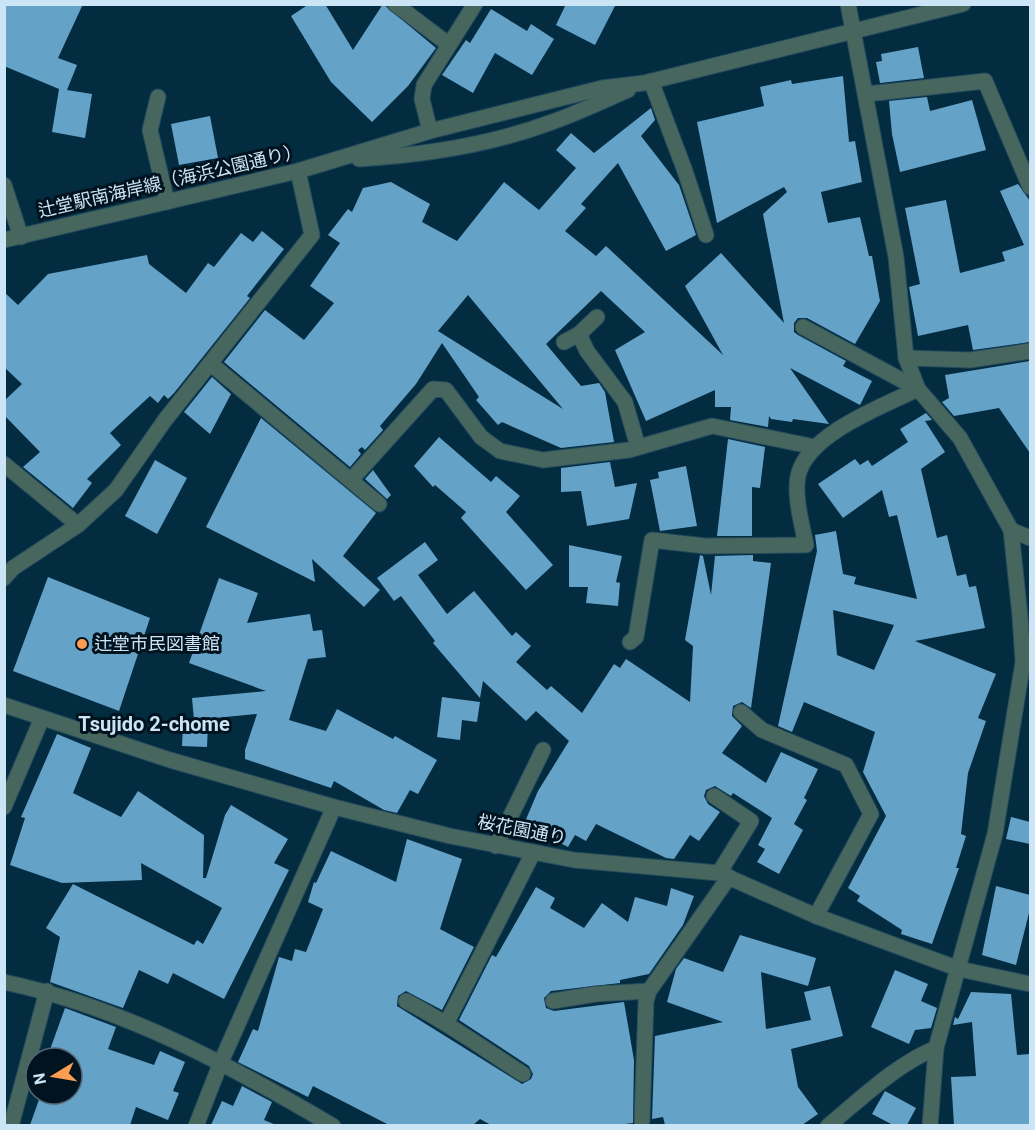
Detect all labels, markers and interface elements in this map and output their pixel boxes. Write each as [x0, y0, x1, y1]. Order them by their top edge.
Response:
street label: 辻堂駅南海岸線（海浜公園通り） [36, 140, 304, 221]
place label: 辻堂市民図書館 [94, 633, 220, 654]
marker: 辻堂市民図書館 [75, 637, 89, 651]
district label: Tsujido 2-chome [78, 712, 230, 736]
street label: 桜花園通り [476, 811, 568, 848]
north arrow [24, 1046, 84, 1106]
text: N [29, 1071, 50, 1086]

